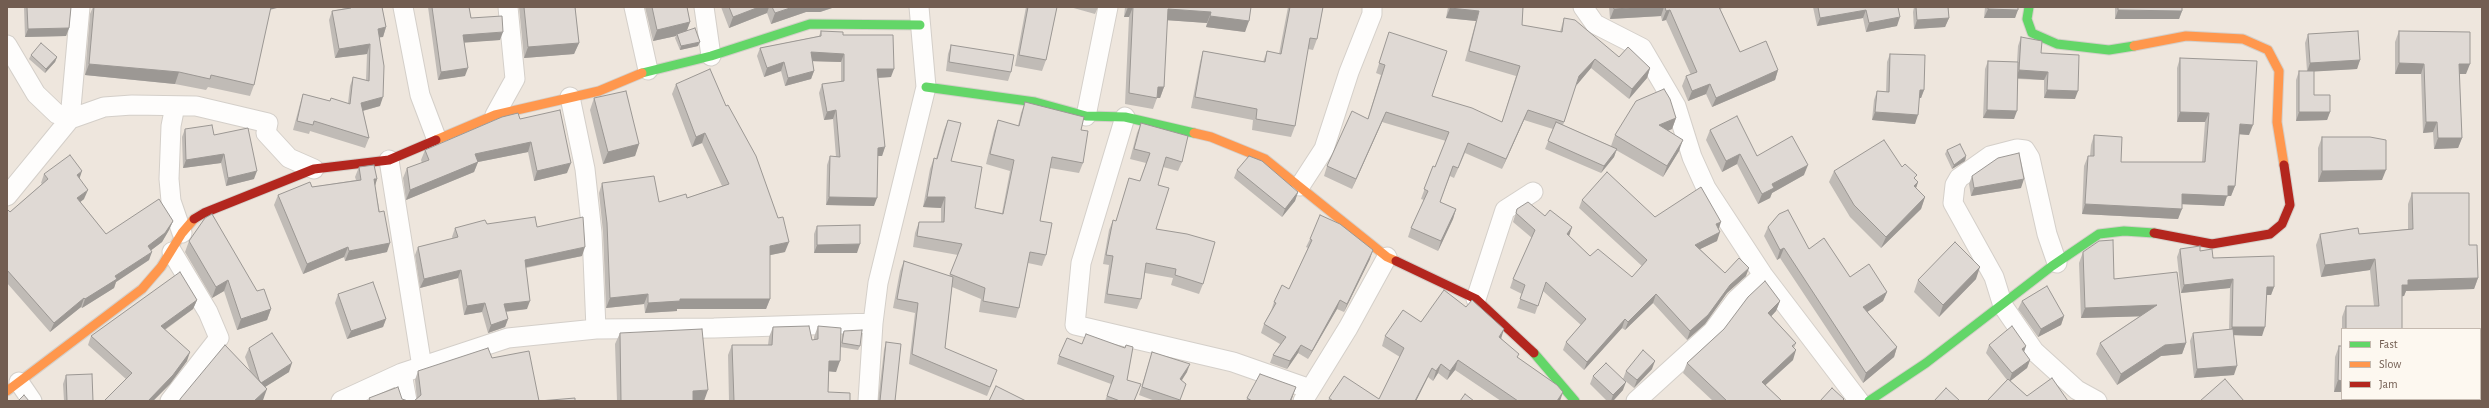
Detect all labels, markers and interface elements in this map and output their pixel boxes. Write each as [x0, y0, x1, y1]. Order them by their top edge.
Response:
legend [2341, 328, 2481, 400]
text: Fast [2379, 338, 2398, 350]
text: Slow [2379, 358, 2401, 370]
text: Jam [2379, 378, 2398, 390]

